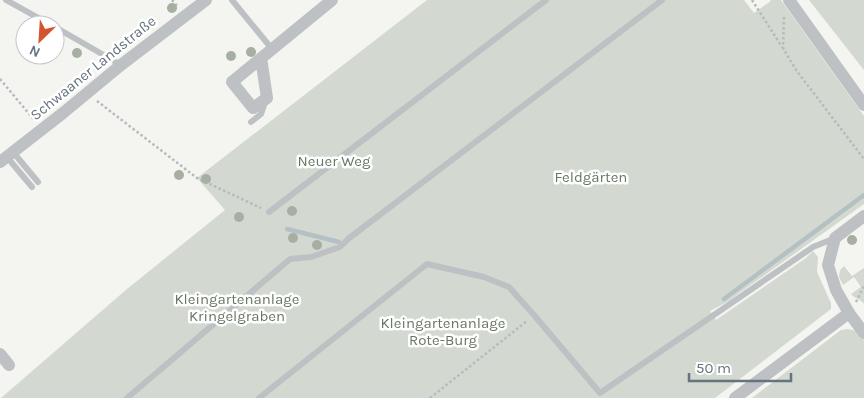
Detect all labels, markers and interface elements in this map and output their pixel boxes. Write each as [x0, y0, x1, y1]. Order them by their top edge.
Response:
street label: Schwaaner Landstraße [27, 12, 159, 124]
north arrow [15, 15, 65, 65]
text: N [27, 42, 43, 61]
park label: Neuer Weg [298, 152, 371, 170]
park label: Feldgärten [555, 168, 627, 186]
park label: Kleingartenanlage Kringelgraben [174, 290, 300, 325]
park label: Kleingartenanlage Rote-Burg [380, 314, 506, 349]
scale bar [689, 350, 792, 382]
text: 50 m [696, 359, 731, 377]

